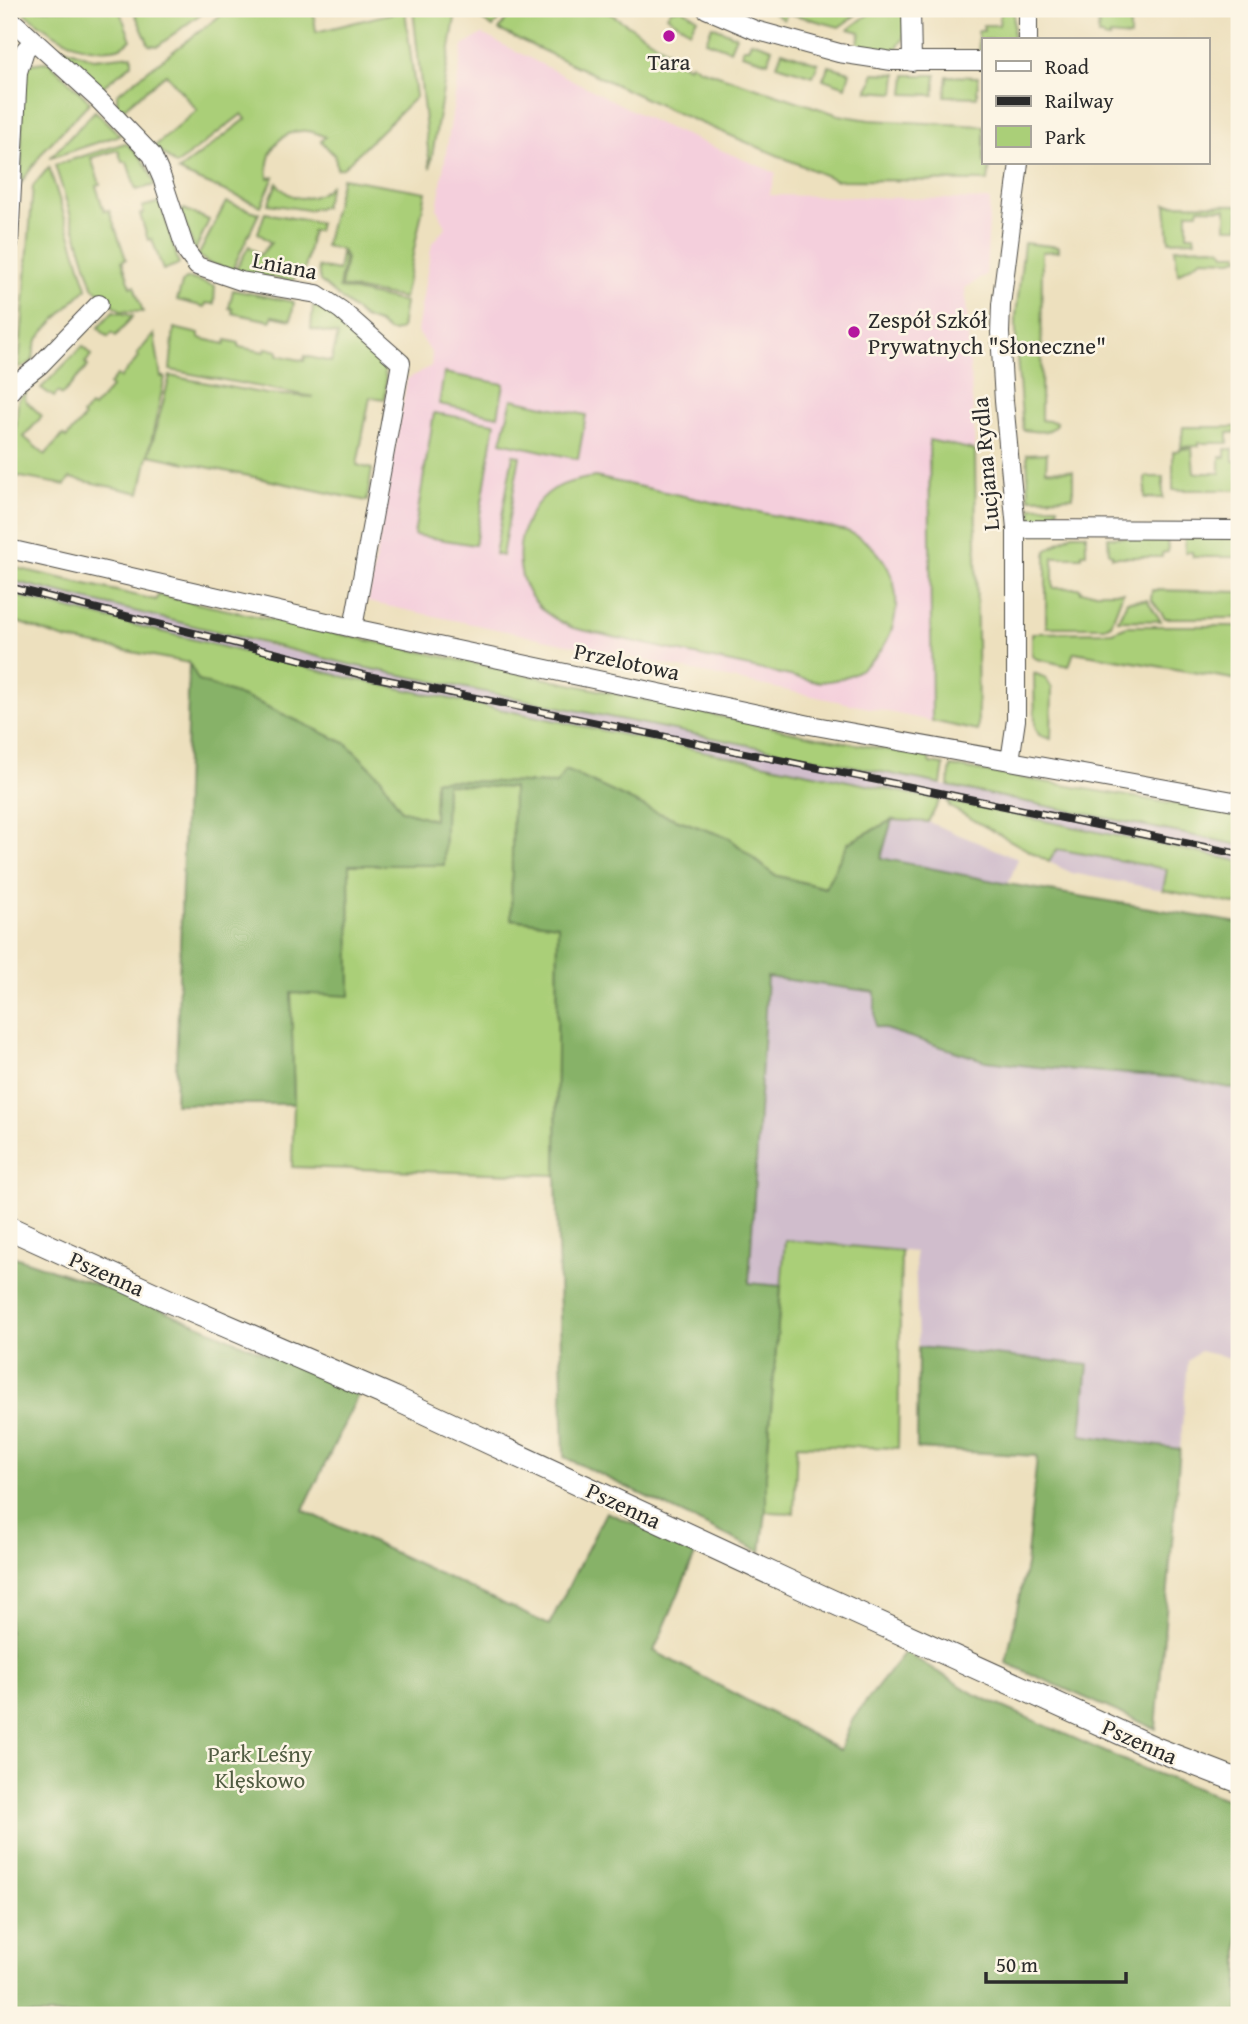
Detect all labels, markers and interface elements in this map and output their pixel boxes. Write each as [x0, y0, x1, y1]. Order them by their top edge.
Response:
marker: Tara [661, 28, 677, 44]
legend [982, 38, 1210, 164]
place label: Tara [648, 45, 691, 78]
text: Road [1045, 51, 1090, 82]
text: Railway [1045, 85, 1114, 116]
text: Park [1045, 121, 1086, 152]
street label: Lniana [250, 243, 320, 287]
place label: Zespół Szkół Prywatnych "Słoneczne" [868, 303, 1106, 362]
marker: Zespół Szkół Prywatnych "Słoneczne" [846, 324, 862, 340]
street label: Lucjana Rydla [963, 396, 1007, 532]
street label: Przelotowa [571, 634, 683, 688]
street label: Pszenna [64, 1242, 150, 1304]
street label: Pszenna [581, 1473, 667, 1537]
street label: Pszenna [1097, 1710, 1183, 1772]
park label: Park Leśny Klęskowo [208, 1737, 313, 1796]
scale bar [986, 1940, 1126, 1984]
text: 50 m [996, 1949, 1038, 1980]

